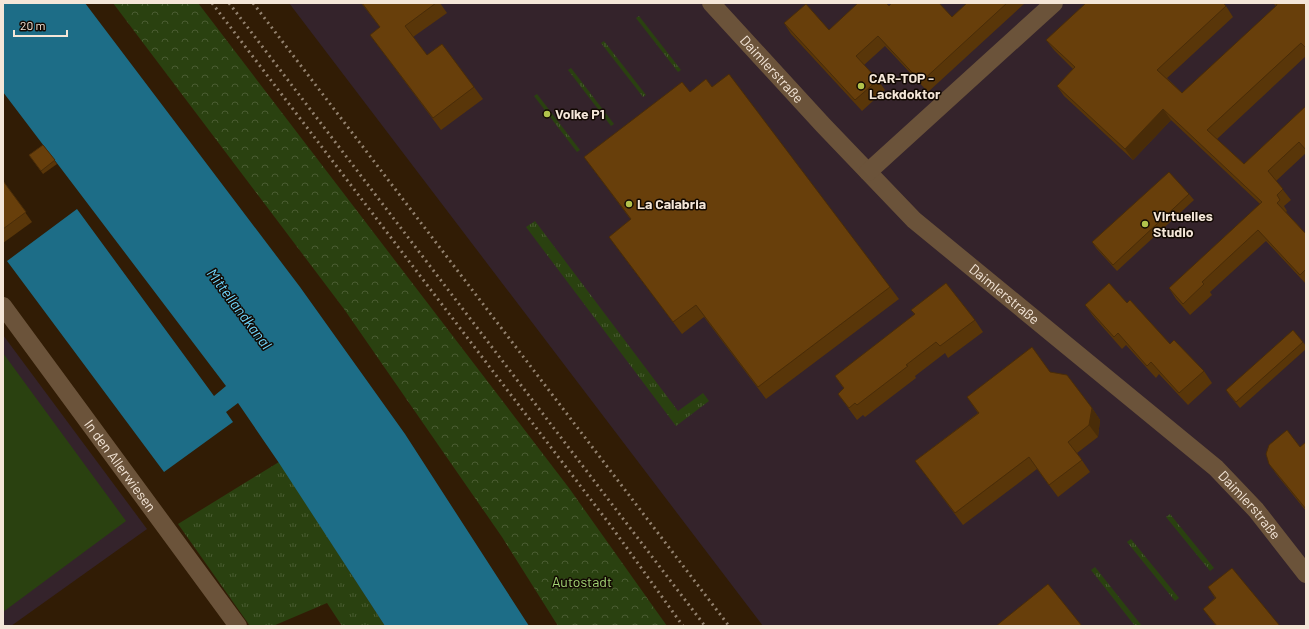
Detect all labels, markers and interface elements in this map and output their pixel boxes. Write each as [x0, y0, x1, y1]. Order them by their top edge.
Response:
scale bar [14, 12, 67, 38]
text: 20 m [20, 18, 46, 32]
street label: Daimlerstraße [737, 32, 808, 106]
place label: CAR-TOP - Lackdoktor [869, 69, 941, 102]
marker: CAR-TOP - Lackdoktor [856, 81, 866, 91]
place label: Volke P1 [555, 105, 605, 122]
marker: Volke P1 [542, 109, 552, 119]
place label: La Calabria [637, 195, 706, 212]
marker: La Calabria [624, 199, 634, 209]
place label: Virtuelles Studio [1153, 207, 1213, 240]
marker: Virtuelles Studio [1140, 219, 1150, 229]
street label: Daimlerstraße [966, 260, 1043, 328]
water label: Mittellandkanal [204, 264, 276, 353]
street label: In den Allerwiesen [81, 416, 160, 515]
street label: Daimlerstraße [1215, 467, 1285, 543]
park label: Autostadt [552, 573, 612, 590]

